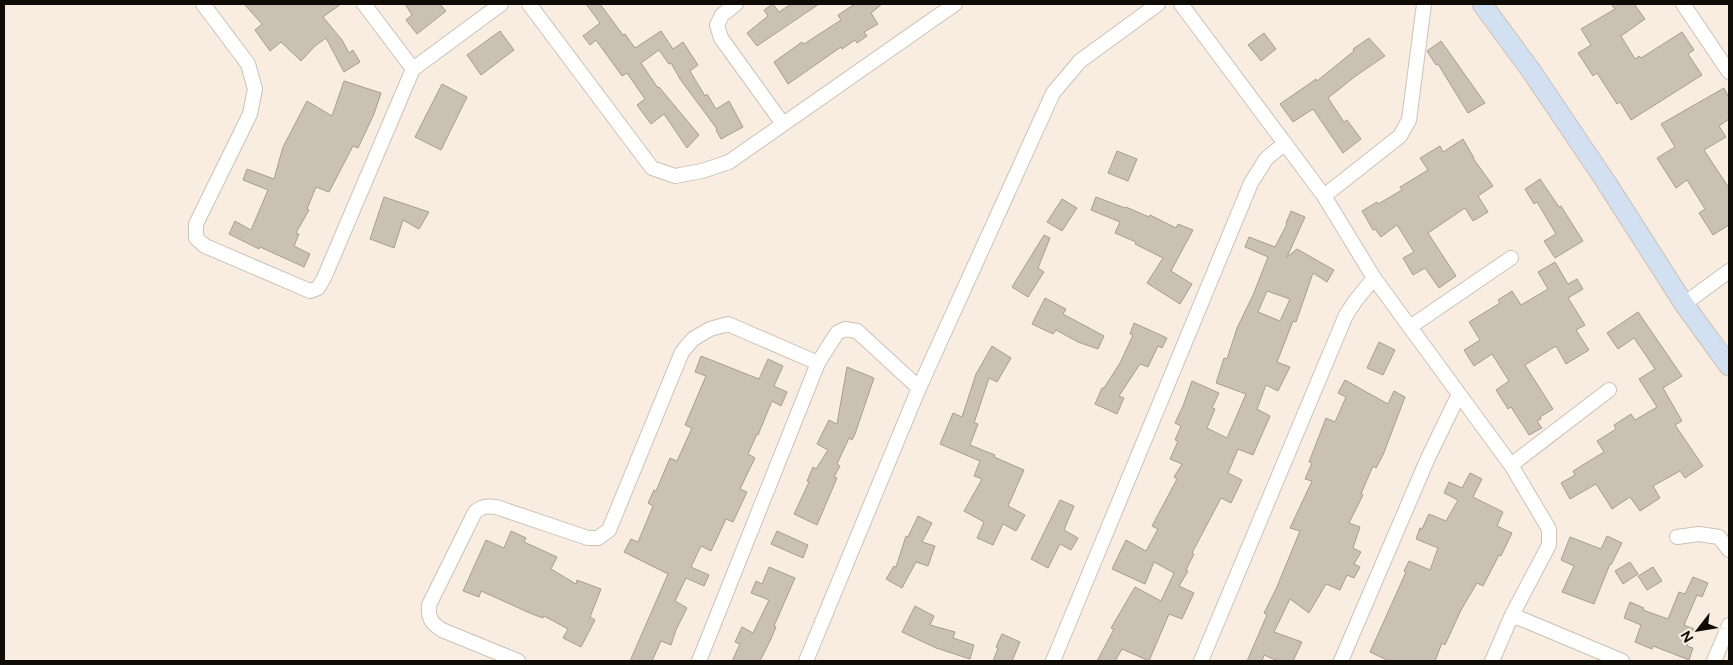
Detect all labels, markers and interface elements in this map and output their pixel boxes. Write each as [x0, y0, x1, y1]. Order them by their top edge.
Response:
north arrow [1673, 605, 1723, 655]
text: N [1677, 627, 1697, 645]

